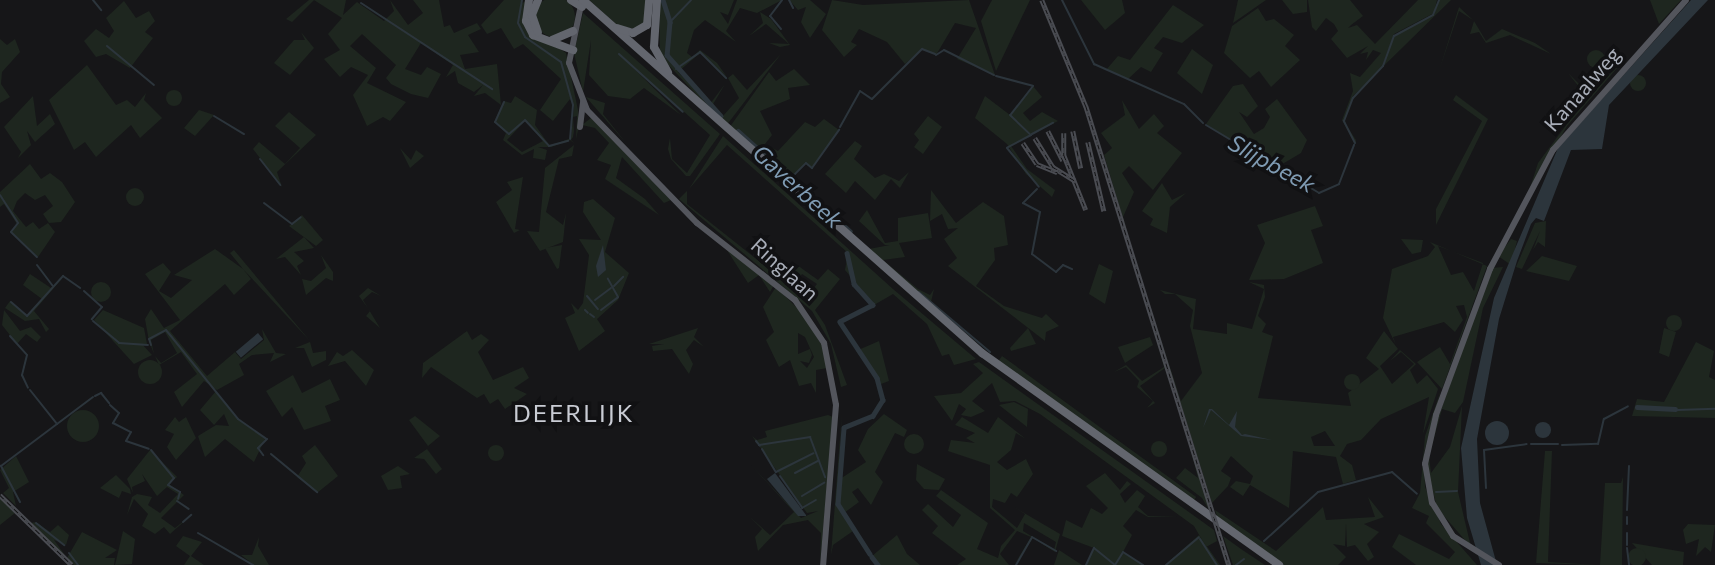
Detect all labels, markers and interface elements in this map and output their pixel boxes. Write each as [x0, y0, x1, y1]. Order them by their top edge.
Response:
street label: Kanaalweg [1539, 42, 1625, 136]
water label: Slijpbeek [1224, 128, 1320, 198]
water label: Gaverbeek [747, 138, 849, 234]
street label: Ringlaan [746, 232, 824, 306]
district label: DEERLIJK [514, 399, 634, 427]

